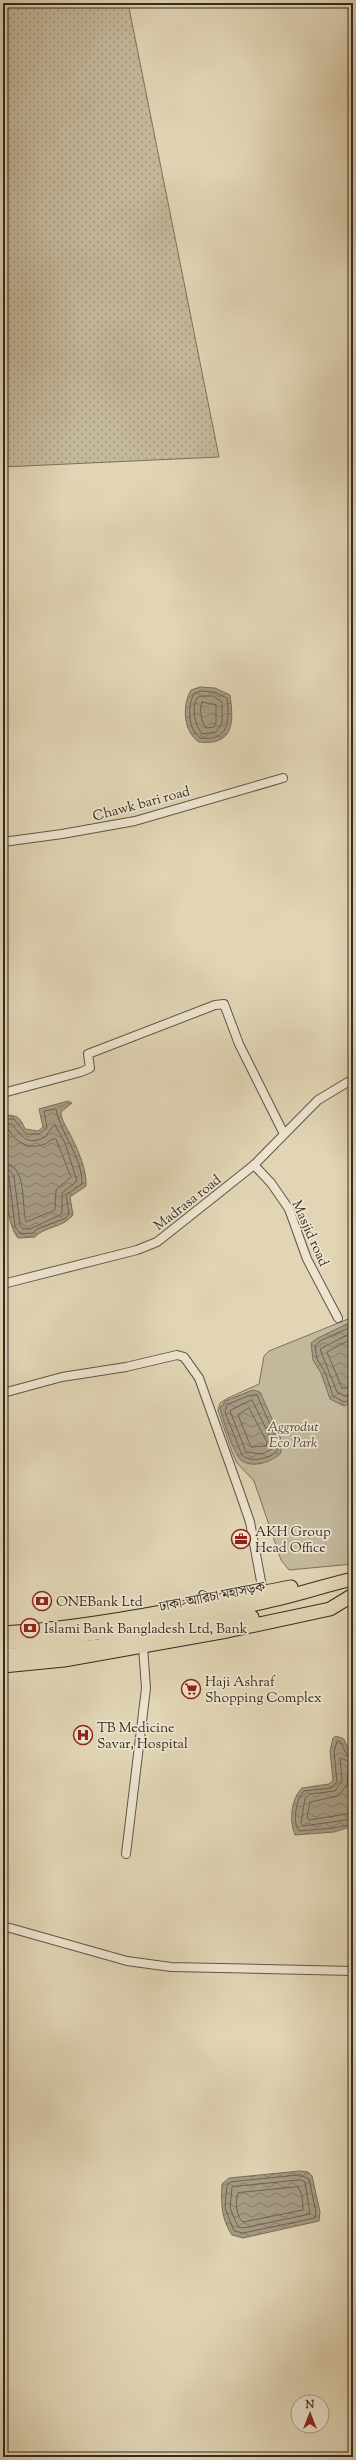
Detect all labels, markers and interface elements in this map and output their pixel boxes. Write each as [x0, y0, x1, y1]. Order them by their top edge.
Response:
street label: Chawk bari road [91, 782, 192, 828]
street label: Madrasa road [150, 1171, 226, 1236]
street label: Masjid road [286, 1197, 333, 1270]
park label: Aggrodut Eco Park [267, 1418, 319, 1454]
place label: AKH Group Head Office [255, 1523, 331, 1559]
office icon: AKH Group Head Office [230, 1528, 252, 1550]
street label: ঢাকা-আরিচা মহাসড়ক [157, 1578, 268, 1618]
bank icon: ONEBank Ltd [31, 1590, 53, 1612]
place label: ONEBank Ltd [56, 1593, 143, 1613]
bank icon: Islami Bank Bangladesh Ltd, Bank [19, 1617, 41, 1639]
place label: Islami Bank Bangladesh Ltd, Bank [44, 1620, 248, 1640]
place label: Haji Ashraf Shopping Complex [205, 1673, 322, 1709]
supermarket icon: Haji Ashraf Shopping Complex [180, 1678, 202, 1700]
place label: TB Medicine Savar, Hospital [97, 1719, 188, 1755]
hospital icon: TB Medicine Savar, Hospital [72, 1724, 94, 1746]
north arrow [290, 2394, 330, 2434]
text: N [305, 2397, 315, 2413]

